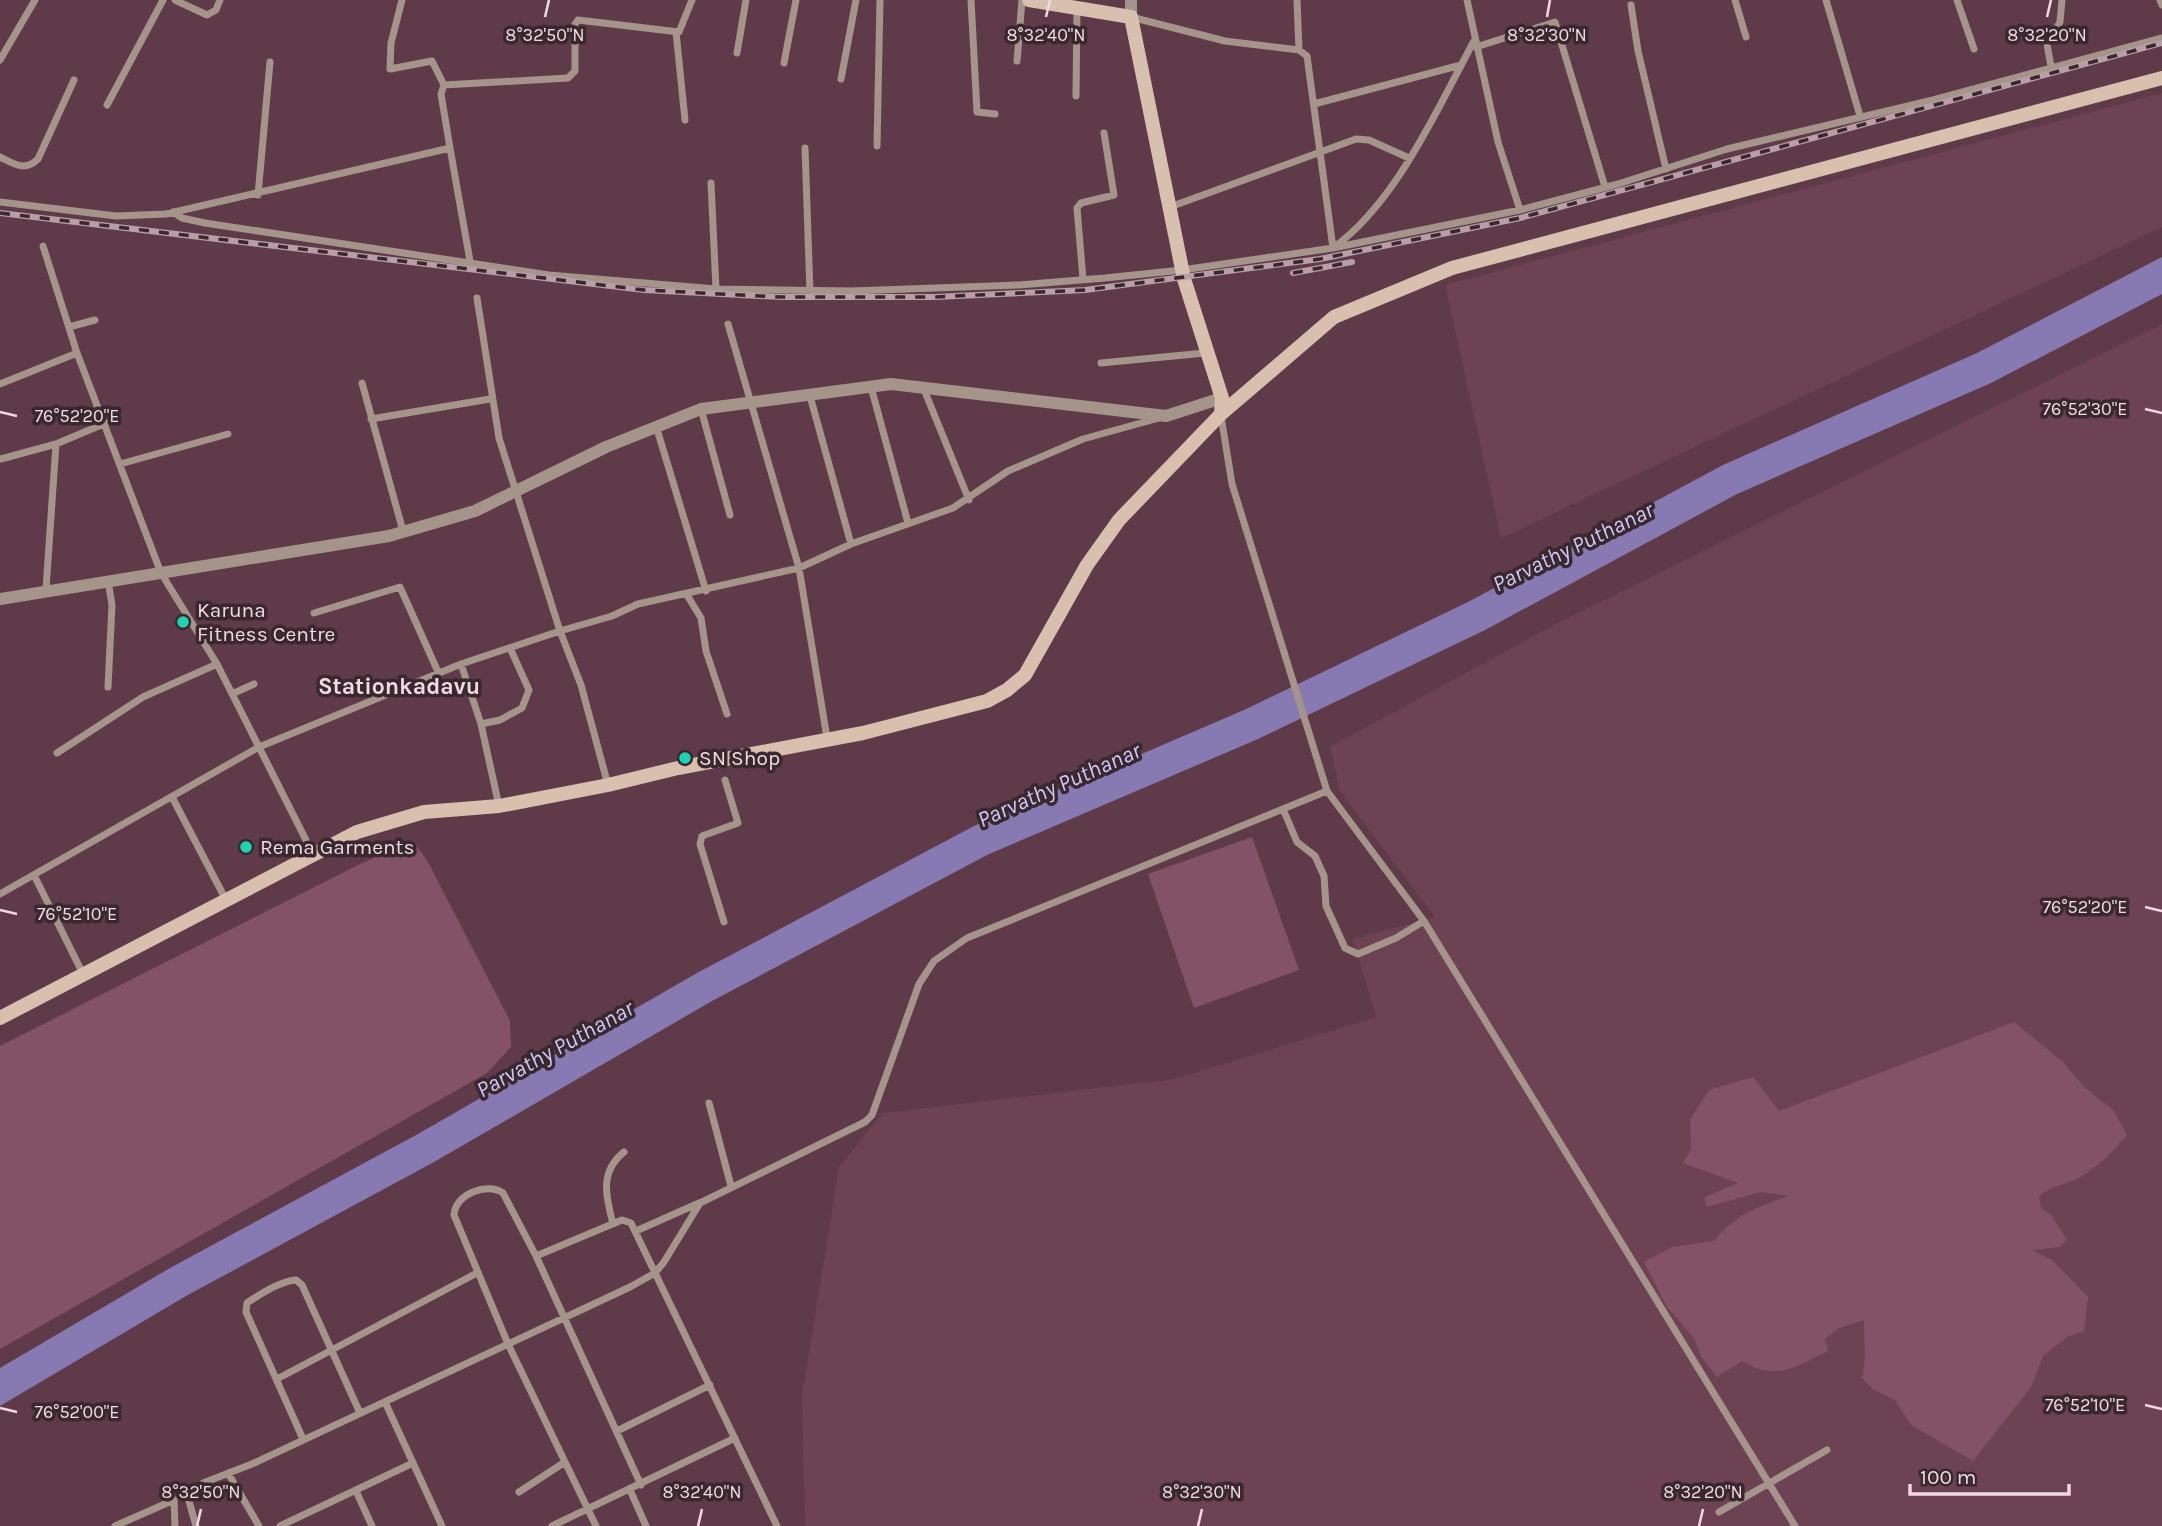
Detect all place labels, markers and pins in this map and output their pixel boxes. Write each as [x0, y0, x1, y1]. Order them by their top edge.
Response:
place label: Karuna Fitness Centre [197, 598, 335, 646]
marker: Karuna Fitness Centre [175, 614, 191, 630]
place label: SN Shop [699, 746, 780, 770]
marker: SN Shop [677, 750, 693, 766]
place label: Rema Garments [260, 835, 415, 859]
marker: Rema Garments [238, 839, 254, 855]

